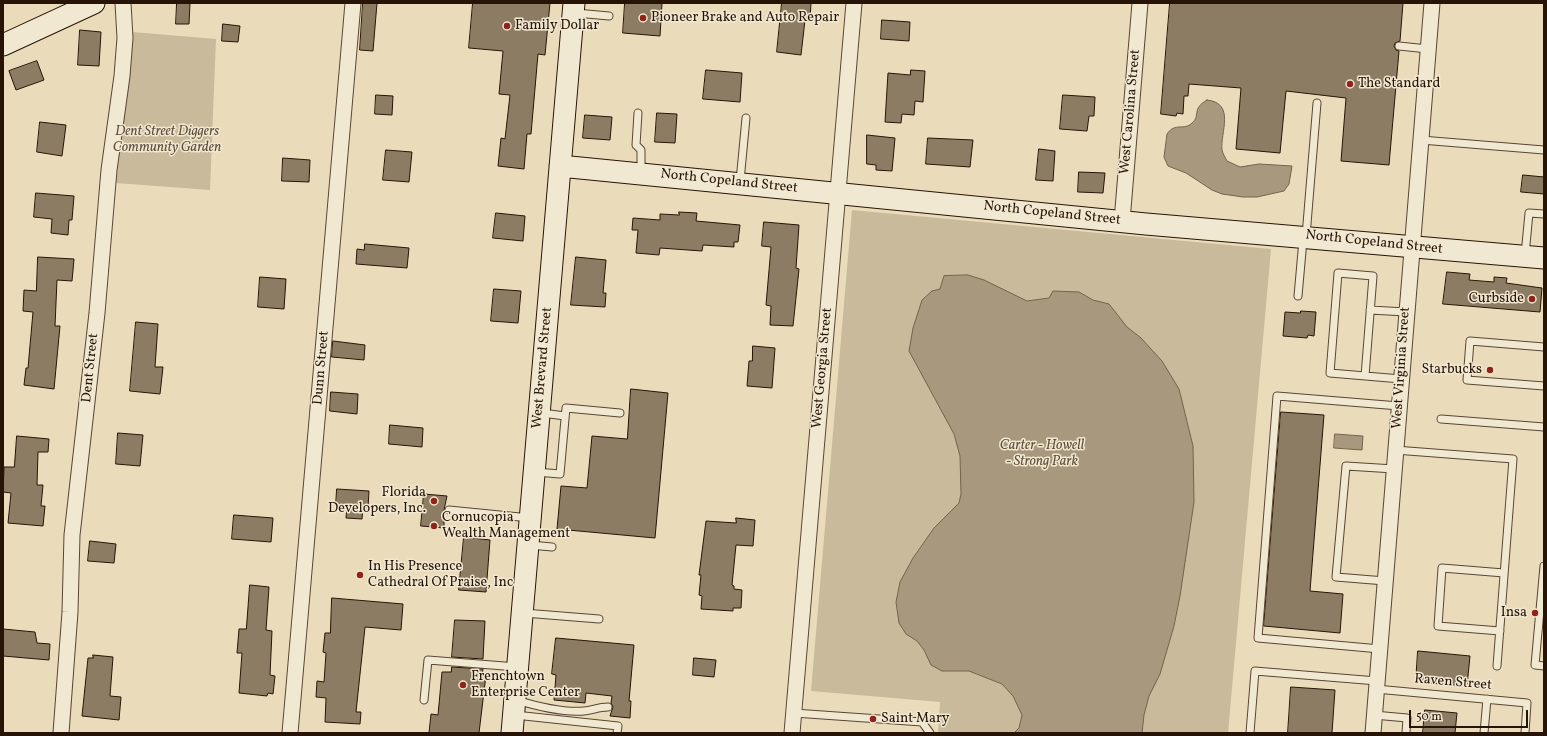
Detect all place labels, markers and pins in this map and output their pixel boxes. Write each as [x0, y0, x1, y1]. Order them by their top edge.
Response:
place label: Pioneer Brake and Auto Repair [651, 10, 839, 26]
marker: Pioneer Brake and Auto Repair [638, 13, 648, 23]
place label: Family Dollar [515, 18, 599, 34]
marker: Family Dollar [502, 21, 512, 31]
place label: The Standard [1358, 76, 1440, 92]
marker: The Standard [1345, 79, 1355, 89]
place label: Curbside [1469, 291, 1524, 307]
marker: Curbside [1527, 294, 1537, 304]
place label: Starbucks [1421, 362, 1482, 378]
marker: Starbucks [1485, 365, 1495, 375]
place label: Florida Developers, Inc. [328, 485, 426, 518]
marker: Florida Developers, Inc. [429, 496, 439, 506]
place label: Cornucopia Wealth Management [442, 510, 570, 542]
marker: Cornucopia Wealth Management [429, 521, 439, 531]
place label: In His Presence Cathedral Of Praise, Inc [368, 559, 513, 592]
marker: In His Presence Cathedral Of Praise, Inc [355, 570, 365, 580]
place label: Insa [1501, 605, 1527, 621]
marker: Insa [1530, 608, 1540, 618]
place label: Frenchtown Enterprise Center [471, 669, 580, 702]
marker: Frenchtown Enterprise Center [458, 680, 468, 690]
place label: Saint Mary [881, 711, 949, 727]
marker: Saint Mary [868, 714, 878, 724]

